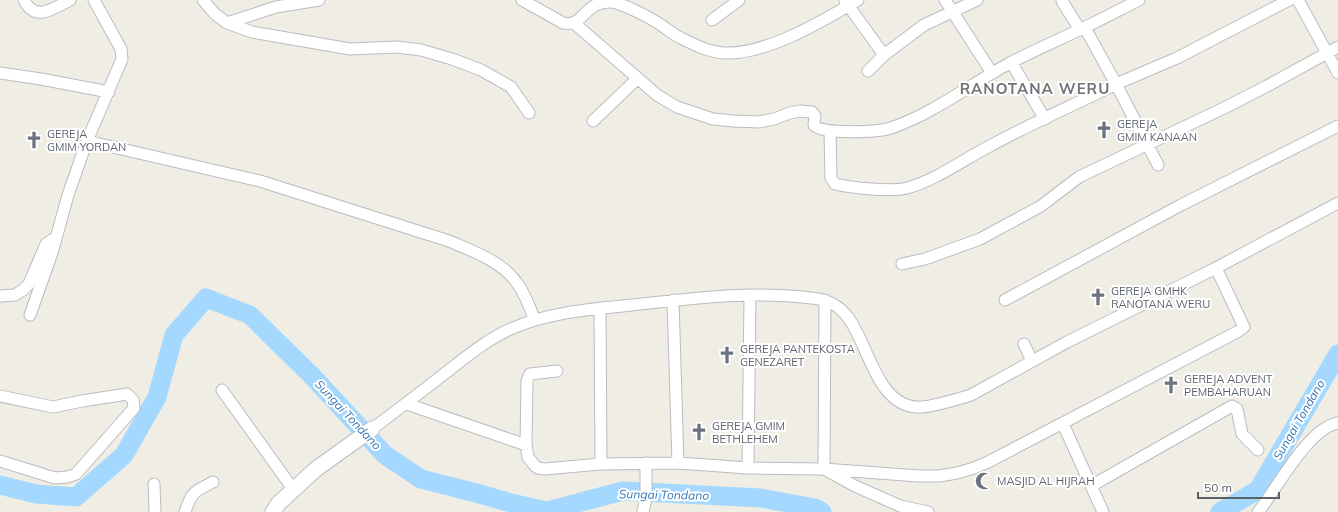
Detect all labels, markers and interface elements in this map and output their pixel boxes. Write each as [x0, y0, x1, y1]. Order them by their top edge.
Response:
district label: RANOTANA WERU [960, 79, 1110, 98]
place label: GEREJA GMIM KANAAN [1117, 117, 1197, 144]
church icon: GEREJA GMIM KANAAN [1094, 120, 1114, 140]
place label: GEREJA GMIM YORDAN [47, 127, 126, 154]
church icon: GEREJA GMIM YORDAN [24, 130, 44, 150]
place label: GEREJA GMHK RANOTANA WERU [1111, 284, 1210, 311]
church icon: GEREJA GMHK RANOTANA WERU [1088, 287, 1108, 307]
place label: GEREJA PANTEKOSTA GENEZARET [740, 342, 855, 369]
church icon: GEREJA PANTEKOSTA GENEZARET [717, 345, 737, 365]
place label: GEREJA ADVENT PEMBAHARUAN [1184, 372, 1273, 399]
church icon: GEREJA ADVENT PEMBAHARUAN [1161, 375, 1181, 395]
water label: Sungai Tondano [312, 377, 385, 453]
water label: Sungai Tondano [1269, 377, 1328, 463]
place label: GEREJA GMIM BETHLEHEM [712, 419, 785, 446]
church icon: GEREJA GMIM BETHLEHEM [689, 422, 709, 442]
mosque icon: MASJID AL HIJRAH [974, 471, 994, 491]
place label: MASJID AL HIJRAH [997, 474, 1095, 488]
scale bar [1198, 474, 1279, 500]
text: 50 m [1204, 480, 1232, 495]
water label: Sungai Tondano [619, 486, 709, 503]

